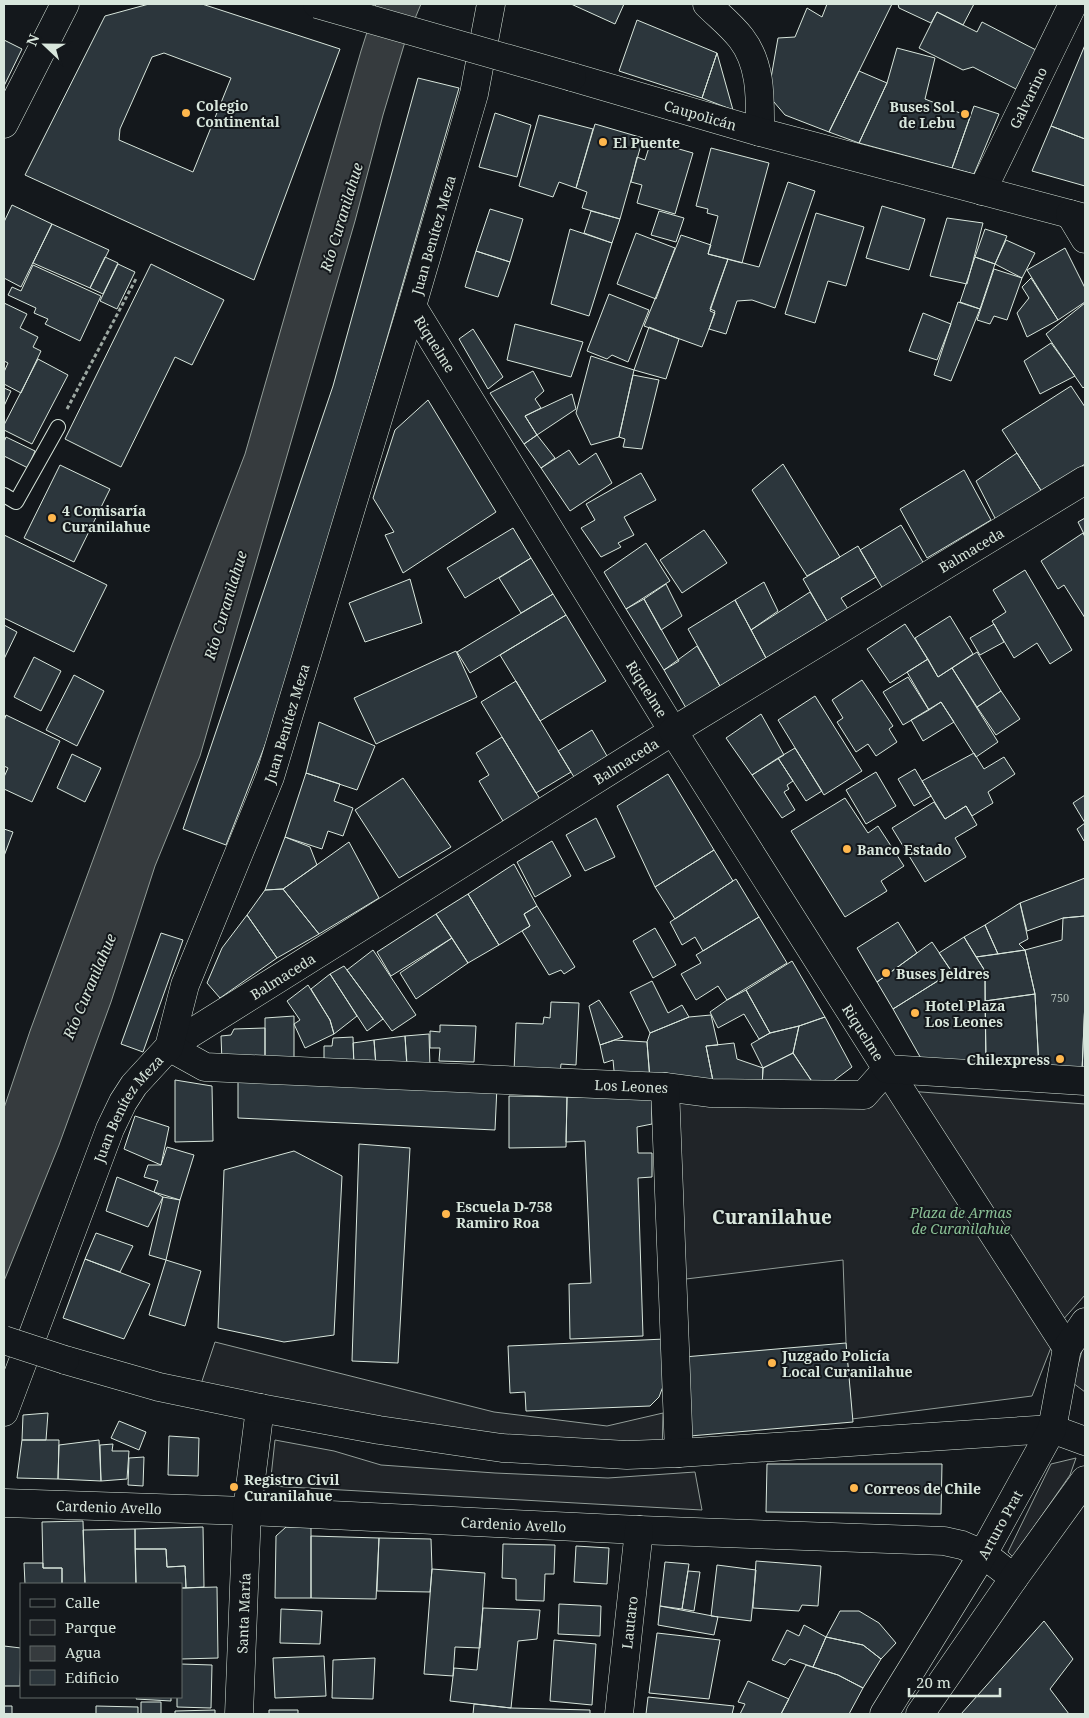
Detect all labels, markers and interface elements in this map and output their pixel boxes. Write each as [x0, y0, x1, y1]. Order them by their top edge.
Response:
north arrow [20, 20, 70, 70]
text: N [22, 31, 43, 49]
street label: Galvarino [1004, 63, 1051, 132]
street label: Caupolicán [662, 95, 739, 134]
place label: Colegio Continental [196, 96, 280, 131]
place label: Buses Sol de Lebu [890, 97, 955, 132]
marker: Colegio Continental [180, 107, 192, 119]
marker: Buses Sol de Lebu [959, 108, 971, 120]
place label: El Puente [613, 133, 680, 152]
marker: El Puente [597, 136, 609, 148]
water label: Río Curanilahue [315, 159, 367, 275]
street label: Juan Benítez Meza [406, 173, 459, 298]
street label: Riquelme [410, 312, 460, 376]
place label: 4 Comisaría Curanilahue [62, 501, 150, 536]
marker: 4 Comisaría Curanilahue [46, 512, 58, 524]
street label: Balmaceda [935, 523, 1007, 577]
water label: Río Curanilahue [199, 547, 251, 663]
street label: Riquelme [622, 657, 672, 721]
street label: Juan Benítez Meza [259, 661, 313, 787]
street label: Balmaceda [590, 733, 662, 788]
place label: Banco Estado [857, 840, 951, 859]
marker: Banco Estado [841, 843, 853, 855]
water label: Río Curanilahue [57, 930, 121, 1043]
street label: Balmaceda [246, 948, 319, 1003]
place label: Buses Jeldres [896, 964, 990, 983]
marker: Buses Jeldres [880, 967, 892, 979]
house number: 750 [1051, 990, 1069, 1005]
place label: Hotel Plaza Los Leones [925, 996, 1005, 1031]
street label: Riquelme [839, 1000, 889, 1064]
marker: Hotel Plaza Los Leones [909, 1007, 921, 1019]
street label: Juan Benítez Meza [88, 1050, 167, 1166]
place label: Chilexpress [967, 1050, 1050, 1069]
marker: Chilexpress [1054, 1053, 1066, 1065]
street label: Los Leones [594, 1074, 670, 1097]
place label: Escuela D-758 Ramiro Roa [456, 1197, 552, 1232]
park label: Plaza de Armas de Curanilahue [909, 1203, 1013, 1238]
district label: Curanilahue [712, 1204, 832, 1230]
marker: Escuela D-758 Ramiro Roa [440, 1208, 452, 1220]
place label: Juzgado Policía Local Curanilahue [781, 1346, 913, 1381]
marker: Juzgado Policía Local Curanilahue [766, 1357, 778, 1369]
place label: Registro Civil Curanilahue [244, 1470, 339, 1505]
place label: Correos de Chile [864, 1479, 981, 1498]
marker: Registro Civil Curanilahue [228, 1481, 240, 1493]
marker: Correos de Chile [848, 1482, 860, 1494]
street label: Arturo Prat [973, 1486, 1026, 1562]
street label: Cardenio Avello [56, 1495, 162, 1518]
street label: Cardenio Avello [460, 1512, 567, 1536]
street label: Santa María [232, 1572, 254, 1654]
legend [20, 1583, 182, 1698]
text: Calle [65, 1592, 100, 1612]
street label: Lautaro [617, 1595, 641, 1650]
text: Parque [65, 1617, 116, 1637]
text: Agua [65, 1642, 101, 1662]
scale bar [909, 1666, 1000, 1698]
text: Edificio [65, 1667, 119, 1687]
text: 20 m [916, 1672, 951, 1692]

